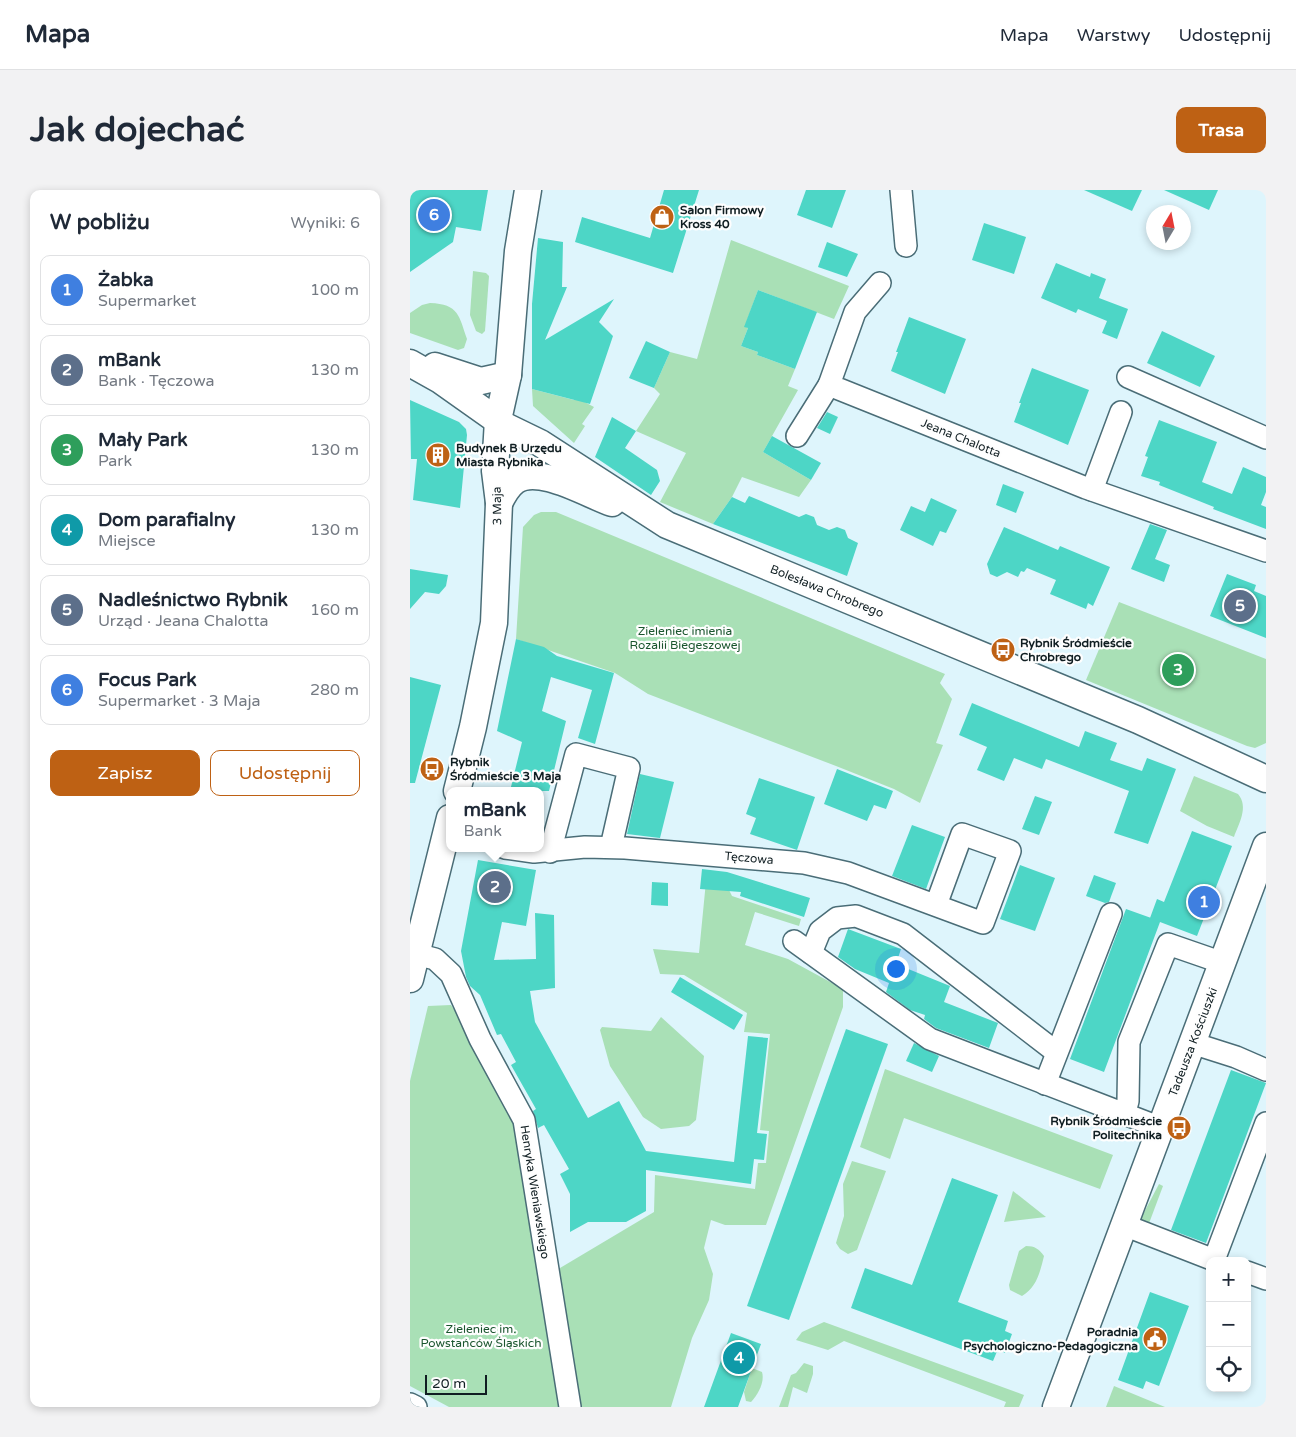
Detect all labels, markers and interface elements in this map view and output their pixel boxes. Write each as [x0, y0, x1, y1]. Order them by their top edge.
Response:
text: Mapa [25, 20, 90, 49]
text: Mapa [1000, 24, 1049, 46]
text: Warstwy [1077, 24, 1150, 46]
text: Udostępnij [1178, 24, 1271, 46]
button: Trasa [1176, 107, 1266, 153]
text: Jak dojechać [30, 109, 245, 151]
pin: 6 [418, 196, 450, 234]
place label: Salon Firmowy Kross 40 [680, 203, 764, 231]
shop icon: Salon Firmowy Kross 40 [649, 204, 675, 230]
north arrow [1146, 205, 1191, 250]
text: W pobliżu [50, 210, 150, 235]
text: Wyniki: 6 [291, 213, 360, 233]
text: Żabka [98, 269, 154, 291]
text: 1 [62, 280, 72, 300]
text: 100 m [310, 280, 359, 300]
text: Supermarket [98, 291, 196, 311]
text: mBank [98, 349, 161, 371]
text: 2 [62, 360, 72, 380]
text: 130 m [310, 360, 359, 380]
text: Bank · Tęczowa [98, 371, 214, 391]
street label: Jeana Chalotta [919, 416, 1003, 460]
text: Mały Park [98, 429, 188, 451]
text: 3 [62, 440, 72, 460]
text: 130 m [310, 440, 359, 460]
place label: Budynek B Urzędu Miasta Rybnika [456, 441, 562, 470]
building icon: Budynek B Urzędu Miasta Rybnika [425, 442, 451, 468]
text: Park [98, 451, 132, 471]
street label: 3 Maja [490, 486, 504, 526]
text: Dom parafialny [98, 509, 235, 531]
text: 4 [62, 520, 72, 540]
text: 130 m [310, 520, 359, 540]
text: Miejsce [98, 531, 156, 551]
street label: Bolesława Chrobrego [768, 562, 886, 620]
pin: 5 [1224, 587, 1256, 625]
text: Nadleśnictwo Rybnik [98, 589, 288, 611]
text: 5 [62, 600, 72, 620]
text: 160 m [310, 600, 359, 620]
text: Urząd · Jeana Chalotta [98, 611, 269, 631]
park label: Zieleniec imienia Rozalii Biegeszowej [629, 624, 741, 652]
place label: Rybnik Śródmieście Chrobrego [1020, 636, 1132, 665]
bus stop icon: Rybnik Śródmieście Chrobrego [990, 637, 1016, 663]
pin: 3 [1162, 651, 1194, 689]
text: Focus Park [98, 669, 197, 691]
text: 6 [62, 680, 72, 700]
text: 280 m [310, 680, 359, 700]
text: Supermarket · 3 Maja [98, 691, 260, 711]
button: Zapisz [50, 750, 200, 796]
button: Udostępnij [210, 750, 360, 796]
place label: Rybnik Śródmieście 3 Maja [450, 755, 561, 784]
bus stop icon: Rybnik Śródmieście 3 Maja [419, 756, 445, 782]
popup [446, 787, 544, 852]
text: mBank [464, 799, 526, 821]
text: Bank [464, 821, 502, 841]
street label: Tęczowa [724, 849, 774, 867]
pin: 2 [479, 868, 511, 906]
pin: 1 [1188, 883, 1220, 921]
your location [883, 956, 909, 982]
street label: Tadeusza Kościuszki [1166, 986, 1220, 1098]
place label: Rybnik Śródmieście Politechnika [1050, 1114, 1162, 1142]
bus stop icon: Rybnik Śródmieście Politechnika [1166, 1115, 1192, 1141]
street label: Henryka Wieniawskiego [517, 1124, 553, 1260]
map controls [1206, 1257, 1251, 1392]
button: + [1206, 1257, 1251, 1302]
button: − [1206, 1302, 1251, 1347]
park label: Zieleniec im. Powstańców Śląskich [420, 1322, 542, 1350]
place label: Poradnia Psychologiczno-Pedagogiczna [963, 1325, 1138, 1354]
public building icon: Poradnia Psychologiczno-Pedagogiczna [1142, 1326, 1168, 1352]
pin: 4 [723, 1339, 755, 1377]
button: locate [1206, 1347, 1251, 1392]
scale bar [425, 1372, 488, 1395]
text: 20 m [432, 1375, 466, 1392]

